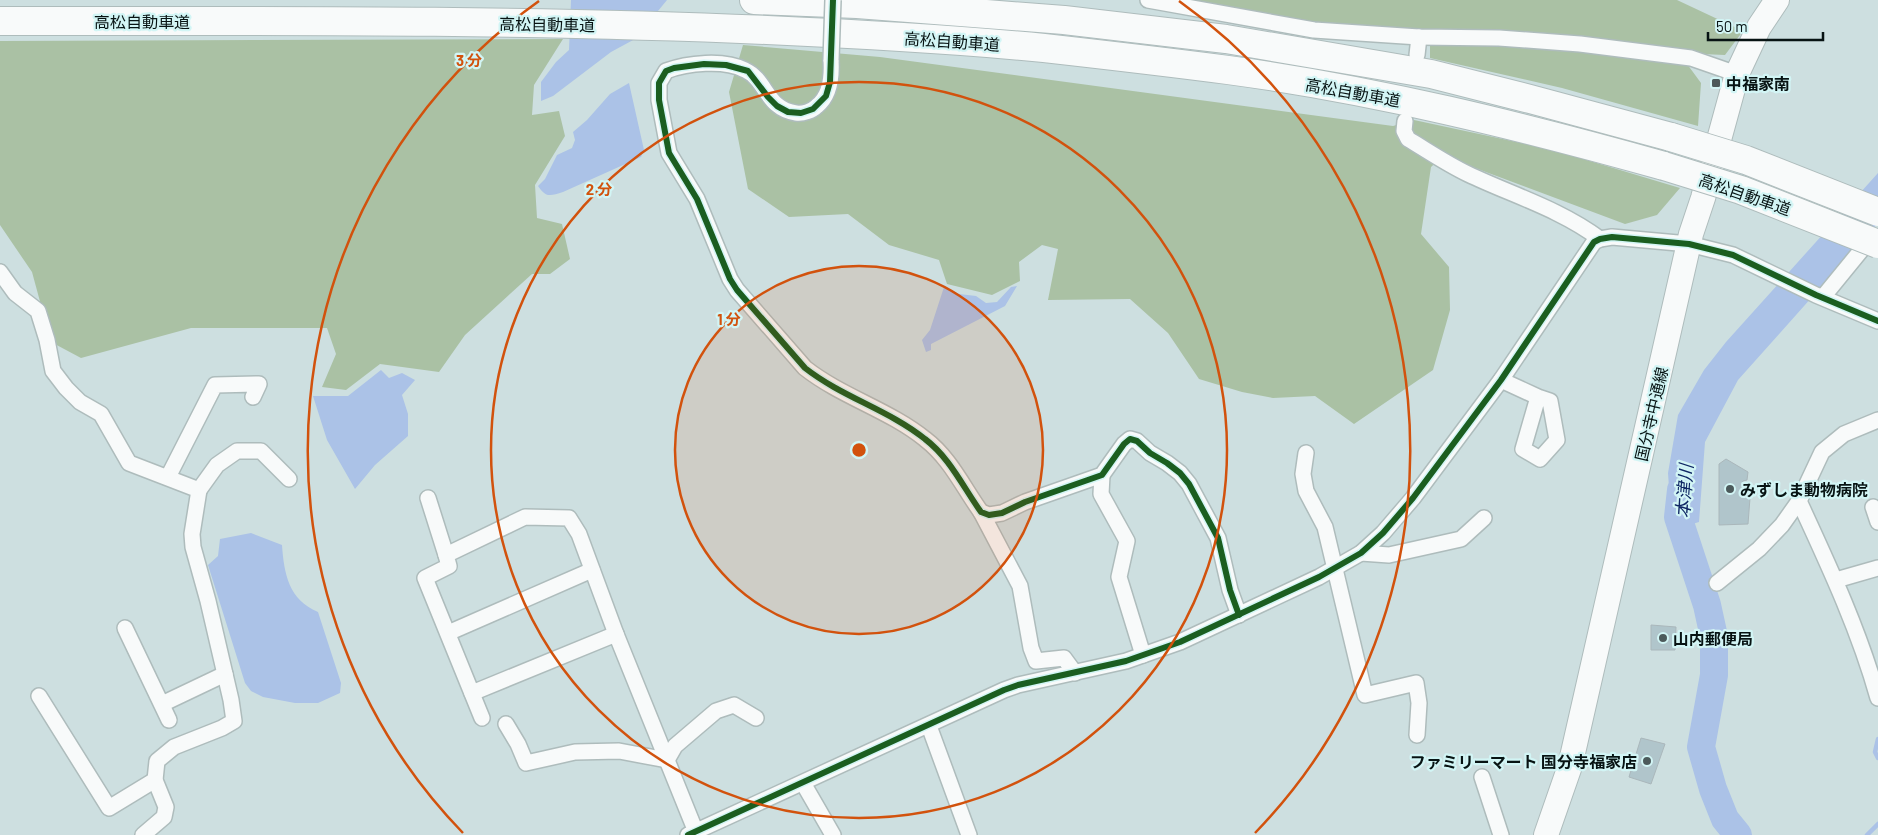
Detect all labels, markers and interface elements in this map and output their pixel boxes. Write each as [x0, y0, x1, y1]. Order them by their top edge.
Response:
scale bar [1708, 10, 1823, 42]
street label: 高松自動車道 [94, 12, 190, 31]
street label: 高松自動車道 [499, 14, 595, 34]
text: 50 m [1716, 17, 1748, 35]
street label: 高松自動車道 [903, 28, 1001, 54]
text: 3 分 [456, 51, 482, 69]
street label: 高松自動車道 [1304, 74, 1402, 110]
place label: 中福家南 [1726, 74, 1790, 93]
marker: 中福家南 [1710, 77, 1722, 89]
street label: 高松自動車道 [1697, 169, 1793, 219]
text: 2 分 [586, 180, 612, 198]
text: 1 分 [717, 310, 741, 328]
street label: 国分寺中通線 [1631, 365, 1671, 463]
centre of rings [850, 441, 868, 459]
water label: 本津川 [1671, 461, 1697, 519]
place label: みずしま動物病院 [1740, 480, 1868, 499]
marker: みずしま動物病院 [1724, 483, 1736, 495]
place label: 山内郵便局 [1673, 629, 1753, 648]
marker: 山内郵便局 [1657, 632, 1669, 644]
place label: ファミリーマート 国分寺福家店 [1410, 752, 1637, 771]
marker: ファミリーマート 国分寺福家店 [1641, 755, 1653, 767]

